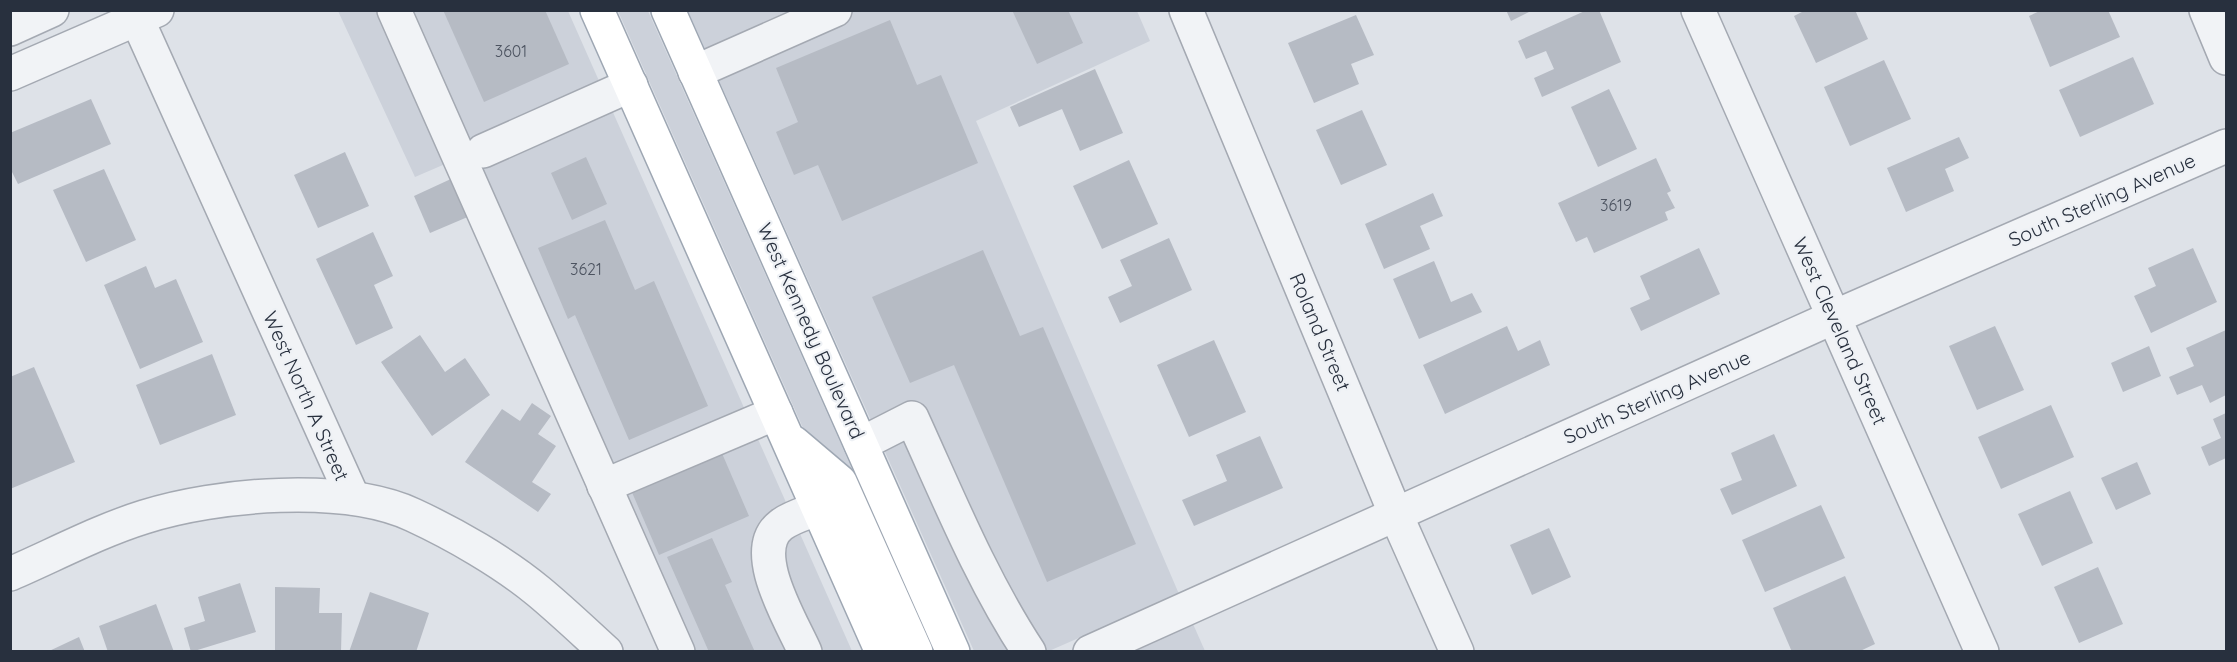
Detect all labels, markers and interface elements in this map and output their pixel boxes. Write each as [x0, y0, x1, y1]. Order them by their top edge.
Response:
house number: 3601 [495, 41, 527, 61]
street label: South Sterling Avenue [2004, 147, 2199, 252]
house number: 3619 [1600, 195, 1632, 215]
street label: West Kennedy Boulevard [752, 219, 870, 443]
street label: West Cleveland Street [1788, 233, 1893, 429]
house number: 3621 [570, 259, 602, 279]
street label: Roland Street [1284, 269, 1357, 395]
street label: West North A Street [258, 307, 355, 485]
street label: South Sterling Avenue [1559, 344, 1754, 449]

